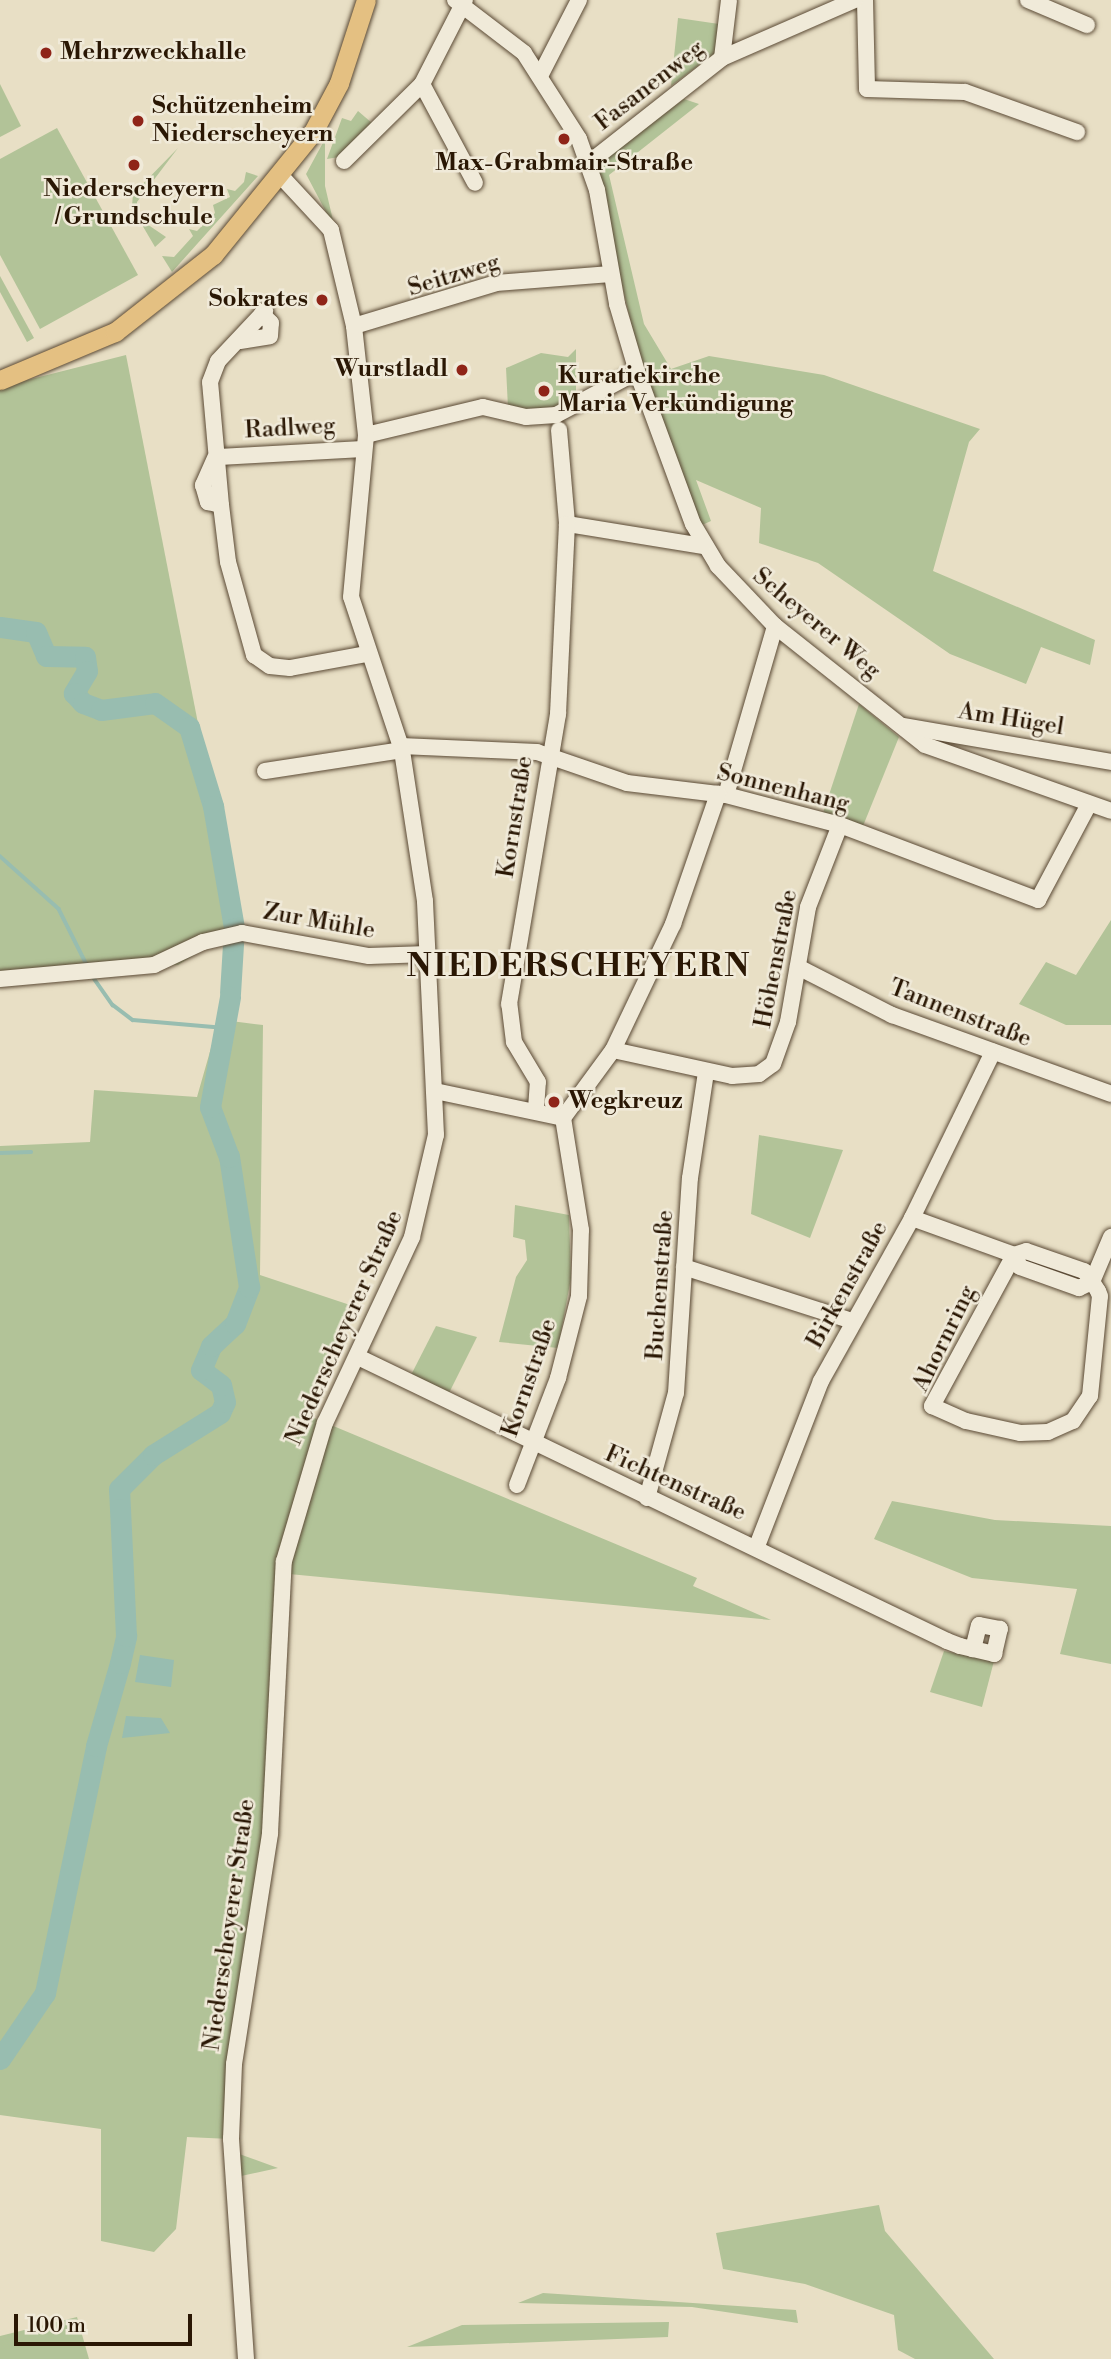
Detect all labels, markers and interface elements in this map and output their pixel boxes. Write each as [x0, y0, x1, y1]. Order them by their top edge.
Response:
street label: Fasanenweg [590, 34, 710, 138]
place label: Mehrzweckhalle [60, 39, 246, 67]
marker: Mehrzweckhalle [38, 45, 54, 61]
place label: Schützenheim Niederscheyern [152, 93, 333, 149]
marker: Schützenheim Niederscheyern [130, 113, 146, 129]
marker: Max-Grabmair-Straße [556, 131, 572, 147]
place label: Max-Grabmair-Straße [435, 150, 693, 178]
marker: Niederscheyern / Grundschule [126, 157, 142, 173]
place label: Niederscheyern / Grundschule [43, 176, 225, 232]
street label: Seitzweg [405, 248, 503, 304]
place label: Sokrates [209, 286, 308, 314]
marker: Sokrates [314, 292, 330, 308]
place label: Wurstladl [334, 356, 448, 384]
marker: Wurstladl [454, 362, 470, 378]
place label: Kuratiekirche Maria Verkündigung [558, 363, 793, 419]
marker: Kuratiekirche Maria Verkündigung [536, 383, 552, 399]
street label: Radlweg [244, 412, 336, 446]
street label: Scheyerer Weg [746, 562, 886, 686]
street label: Am Hügel [956, 697, 1066, 743]
street label: Kornstraße [492, 754, 540, 880]
street label: Sonnenhang [714, 759, 852, 819]
street label: Höhenstraße [749, 887, 805, 1031]
street label: Zur Mühle [261, 898, 377, 946]
district label: NIEDERSCHEYERN [408, 947, 750, 985]
street label: Tannenstraße [885, 974, 1035, 1054]
place label: Wegkreuz [568, 1088, 683, 1116]
marker: Wegkreuz [546, 1094, 562, 1110]
street label: Niederscheyerer Straße [280, 1206, 410, 1450]
street label: Buchenstraße [641, 1209, 681, 1361]
street label: Birkenstraße [801, 1216, 895, 1354]
street label: Ahornring [907, 1281, 983, 1397]
street label: Kornstraße [496, 1315, 564, 1441]
street label: Fichtenstraße [600, 1440, 750, 1528]
street label: Niederscheyerer Straße [198, 1797, 262, 2053]
scale bar [18, 2300, 196, 2344]
text: 100 m [27, 2313, 86, 2339]

